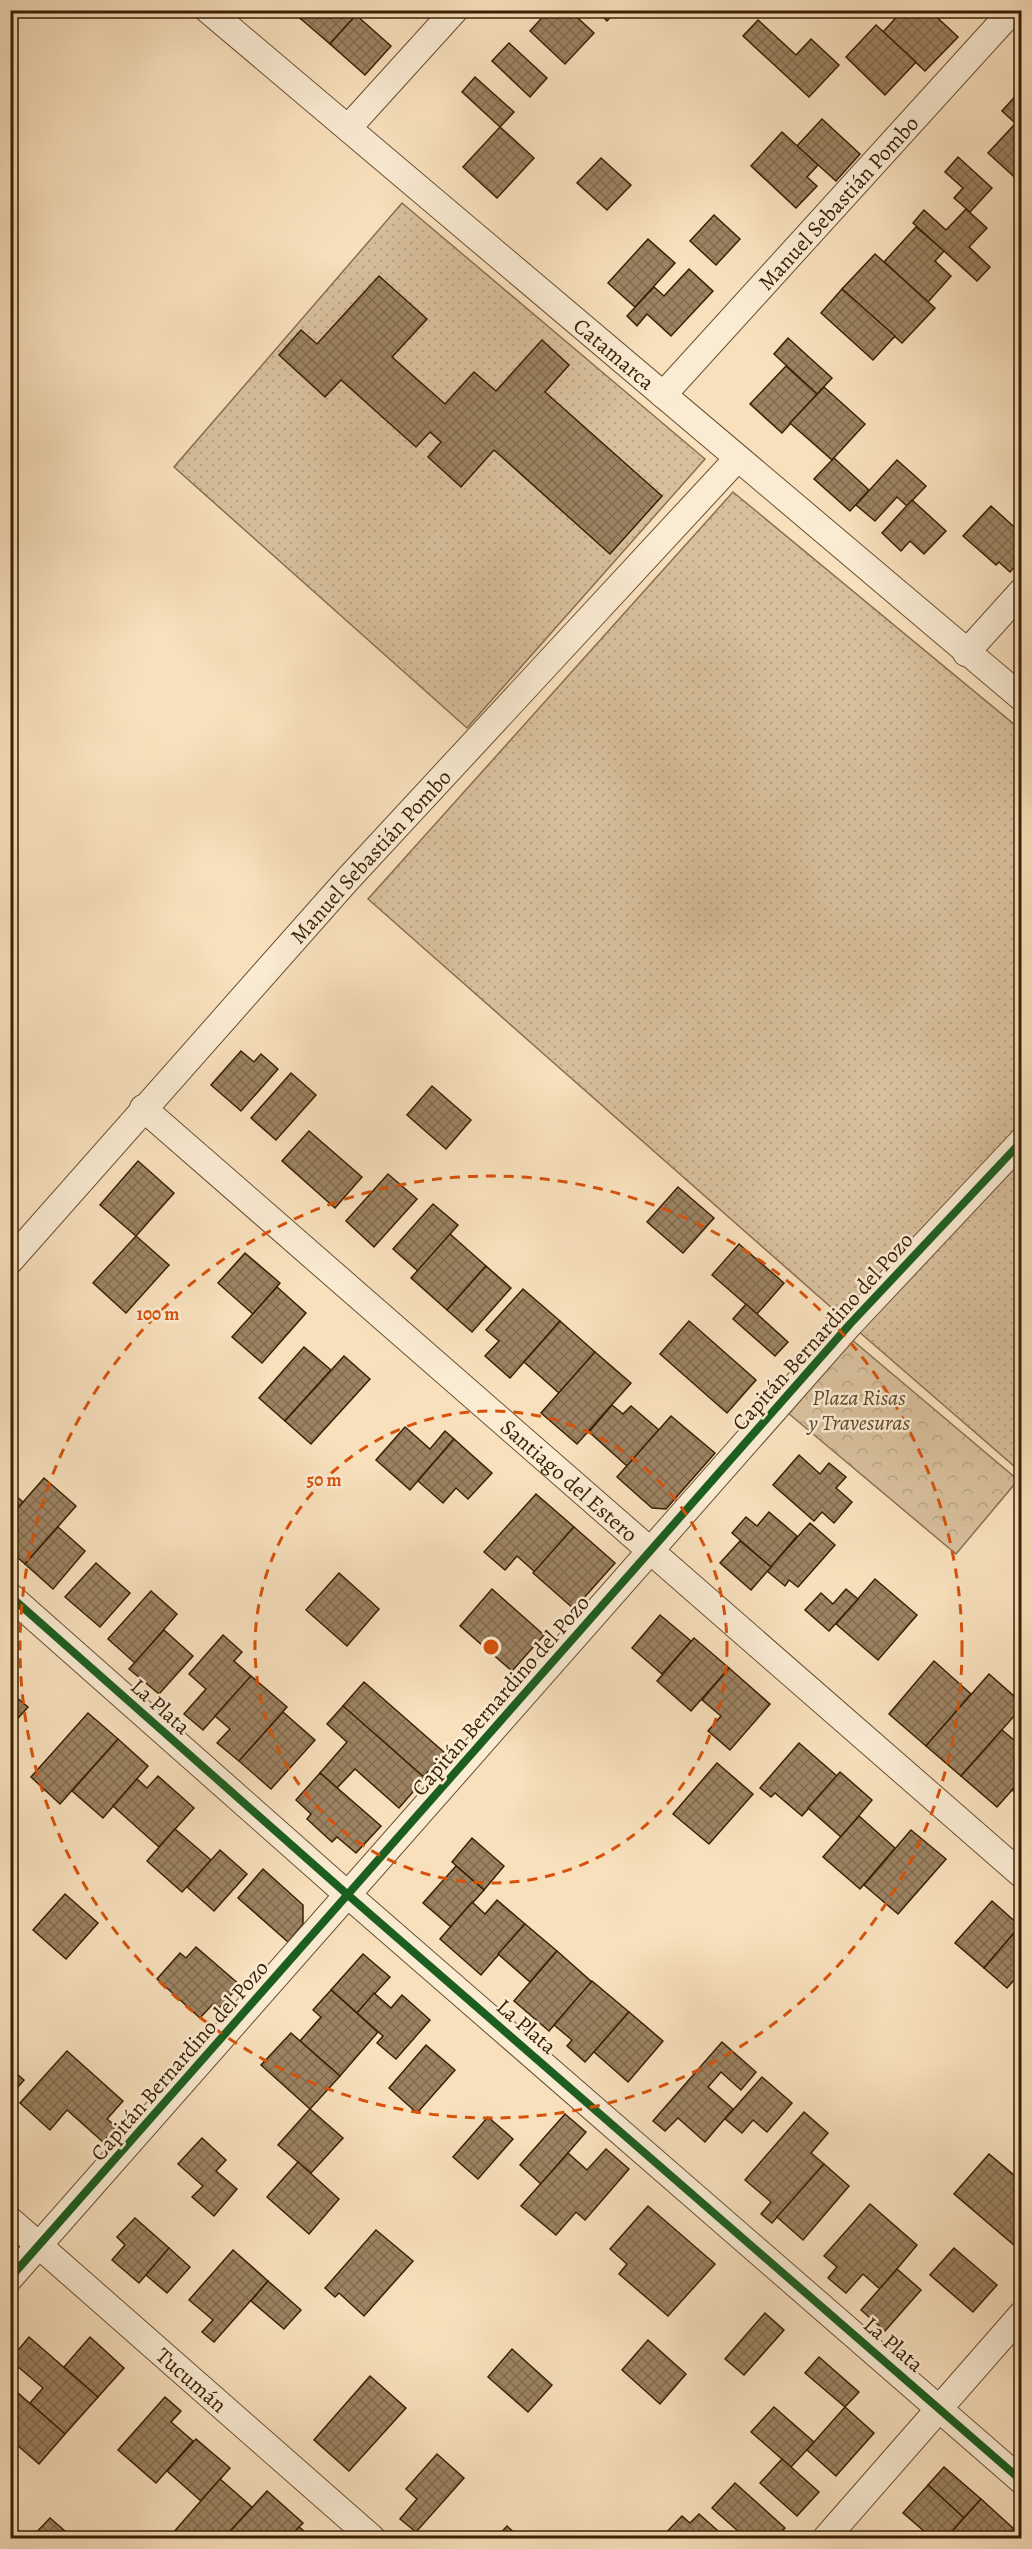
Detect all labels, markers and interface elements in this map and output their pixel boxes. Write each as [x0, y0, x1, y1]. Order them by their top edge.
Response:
street label: Manuel Sebastián Pombo [751, 109, 926, 297]
street label: Catamarca [567, 311, 661, 398]
street label: Manuel Sebastián Pombo [284, 763, 458, 950]
street label: Capitán Bernardino del Pozo [725, 1226, 920, 1437]
text: 100 m [137, 1302, 179, 1326]
park label: Plaza Risas y Travesuras [806, 1383, 910, 1438]
street label: Santiago del Estero [494, 1413, 644, 1549]
text: 50 m [307, 1468, 341, 1492]
street label: Capitán Bernardino del Pozo [405, 1589, 597, 1803]
centre of rings [481, 1637, 501, 1657]
street label: La Plata [124, 1672, 197, 1742]
street label: Capitán Bernardino del Pozo [84, 1954, 276, 2168]
street label: La Plata [490, 1992, 564, 2062]
street label: La Plata [857, 2310, 931, 2380]
street label: Tucumán [149, 2341, 233, 2420]

